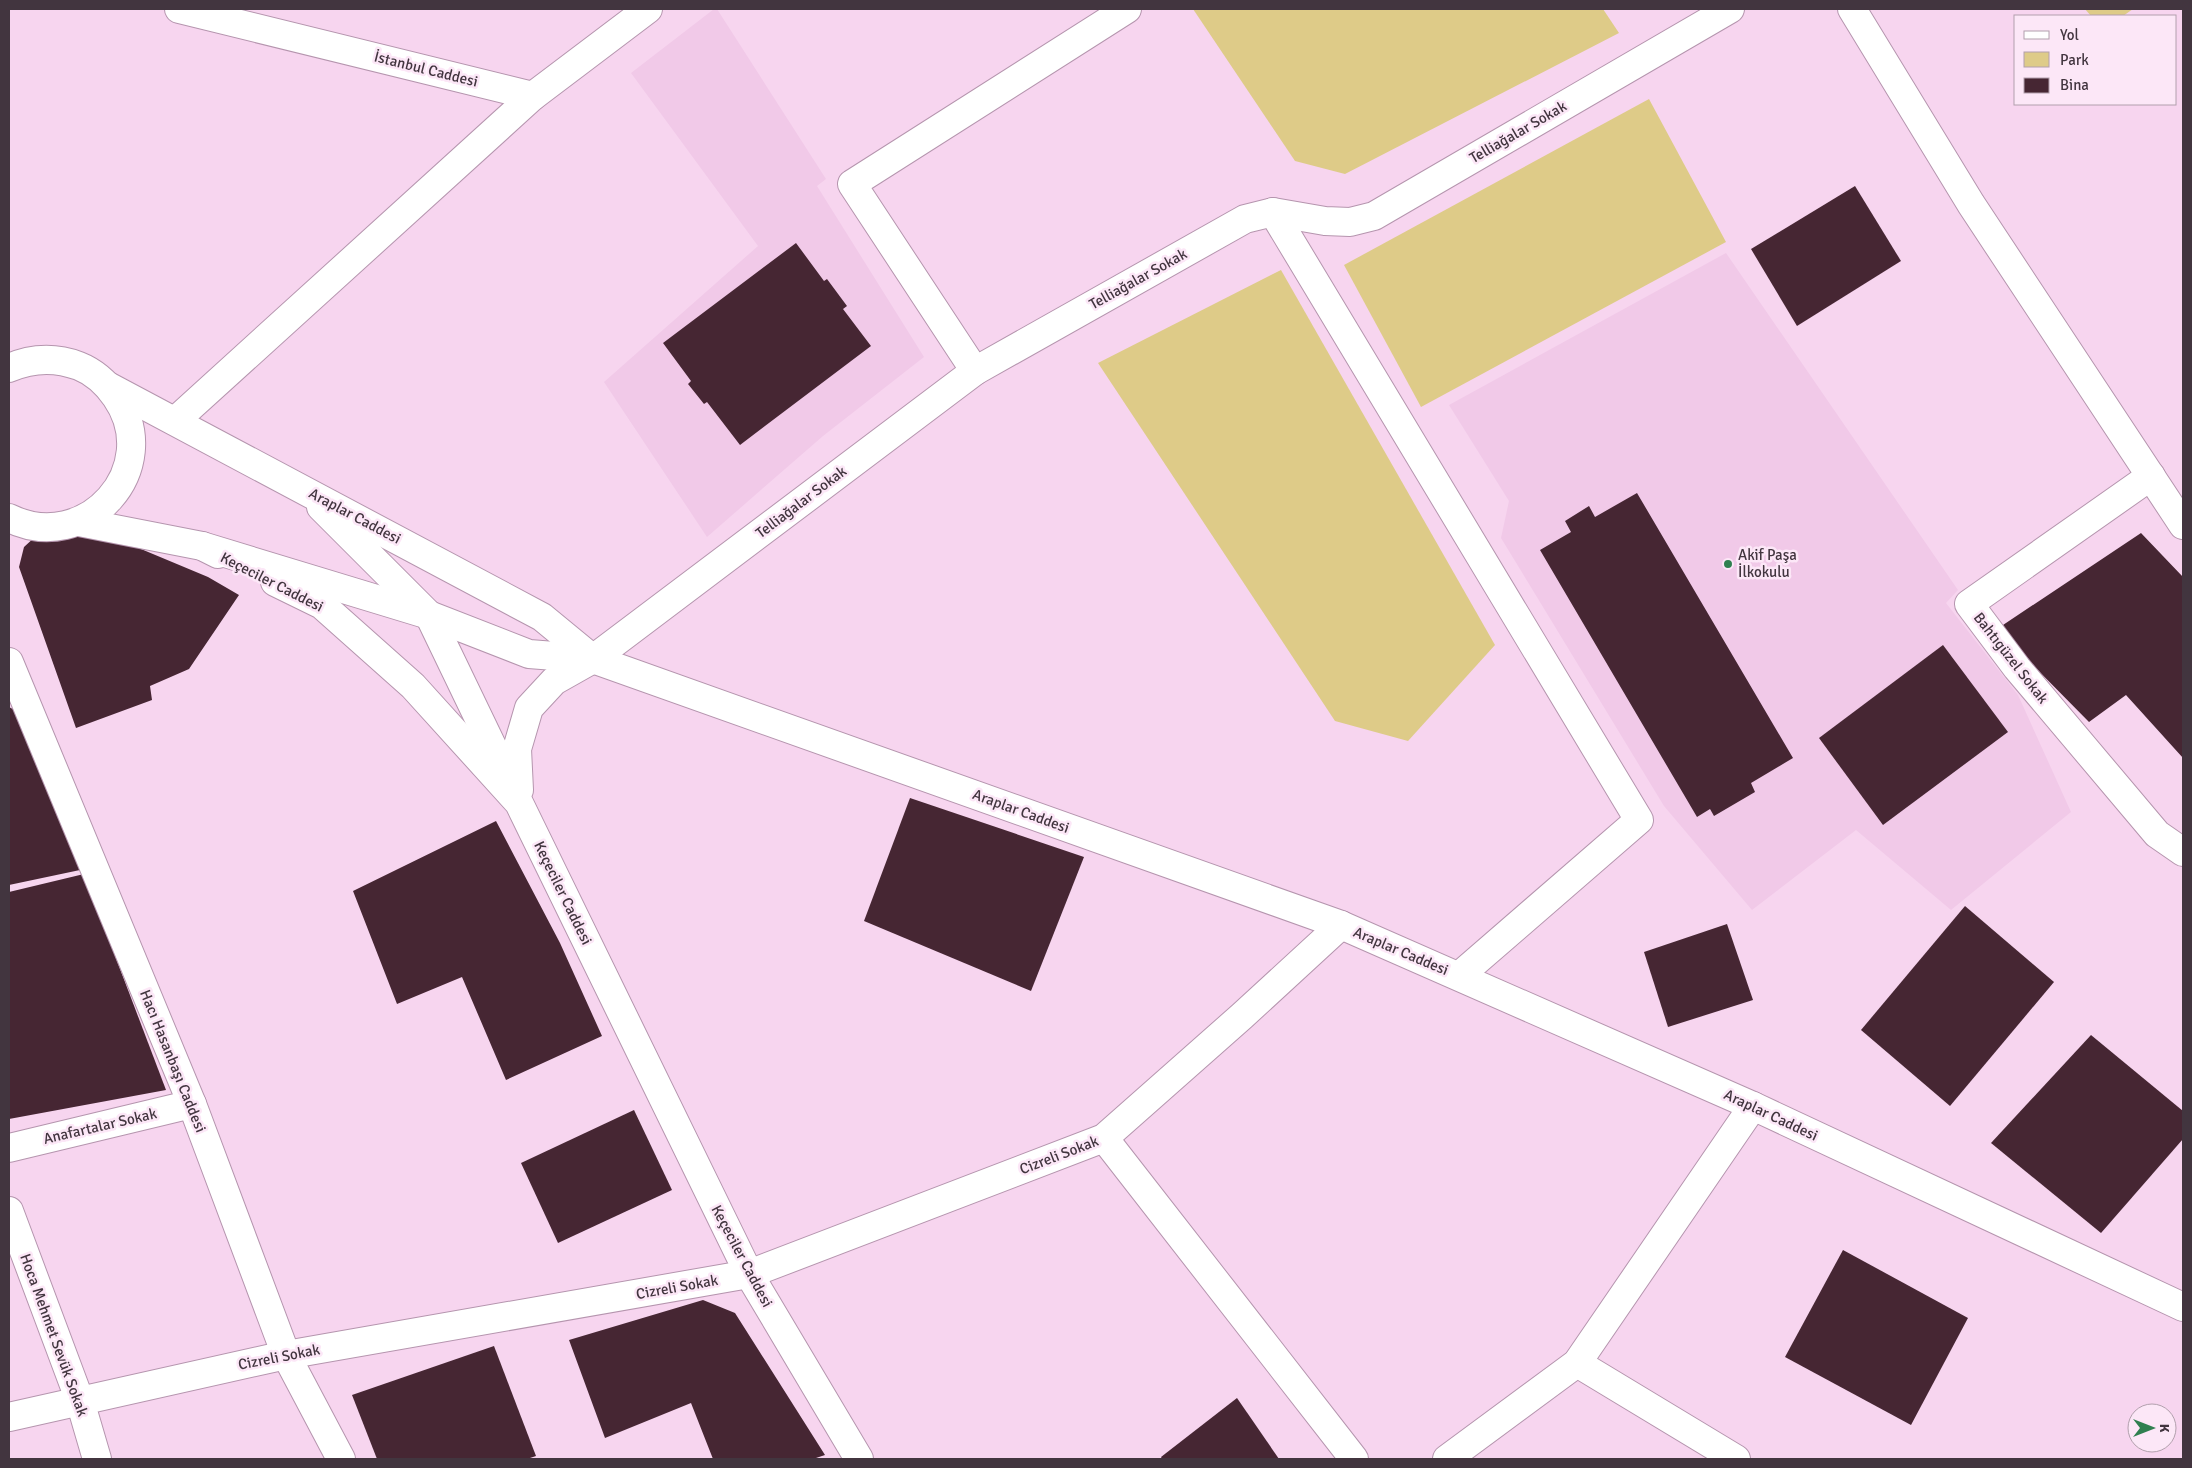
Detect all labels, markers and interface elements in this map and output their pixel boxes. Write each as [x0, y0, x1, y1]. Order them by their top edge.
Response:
legend [2014, 15, 2177, 105]
text: Yol [2060, 26, 2079, 44]
street label: İstanbul Caddesi [372, 47, 480, 91]
text: Park [2060, 51, 2089, 69]
text: Bina [2060, 76, 2089, 94]
street label: Telliağalar Sokak [1466, 97, 1570, 167]
street label: Telliağalar Sokak [1086, 244, 1190, 313]
street label: Telliağalar Sokak [752, 462, 850, 542]
street label: Araplar Caddesi [306, 484, 404, 548]
place label: Akif Paşa İlkokulu [1738, 546, 1797, 581]
street label: Keçeciler Caddesi [218, 548, 326, 616]
marker: Akif Paşa İlkokulu [1722, 558, 1734, 570]
street label: Bahtıgüzel Sokak [1970, 609, 2053, 708]
street label: Araplar Caddesi [970, 785, 1072, 837]
street label: Keçeciler Caddesi [530, 838, 596, 948]
street label: Araplar Caddesi [1351, 923, 1451, 979]
street label: Hacı Hasanbaşı Caddesi [136, 987, 210, 1135]
street label: Araplar Caddesi [1721, 1085, 1821, 1145]
street label: Anafartalar Sokak [42, 1104, 159, 1148]
street label: Cizreli Sokak [1017, 1132, 1101, 1178]
street label: Keçeciler Caddesi [707, 1202, 777, 1310]
street label: Hoca Mehmet Sevük Sokak [16, 1251, 92, 1419]
street label: Cizreli Sokak [635, 1271, 720, 1303]
street label: Cizreli Sokak [237, 1340, 322, 1374]
north arrow [2127, 1403, 2177, 1453]
text: K [2156, 1424, 2173, 1433]

